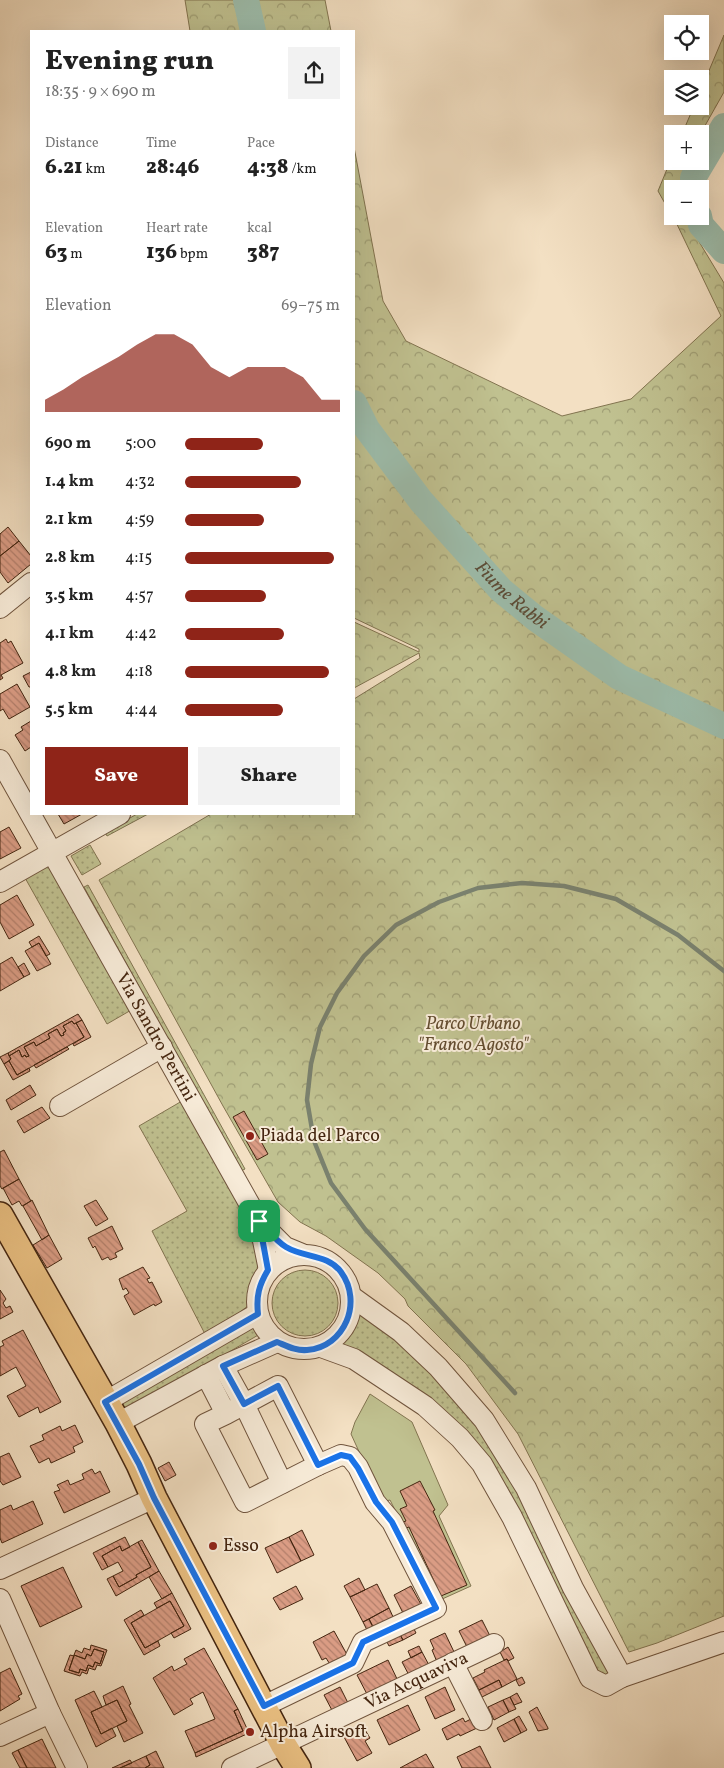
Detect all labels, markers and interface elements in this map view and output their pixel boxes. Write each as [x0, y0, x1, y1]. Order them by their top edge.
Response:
map controls [664, 15, 709, 225]
button: locate [664, 15, 709, 60]
text: Evening run [45, 42, 214, 81]
button: share [288, 47, 340, 99]
button: layers [664, 70, 709, 115]
text: 18:35 · 9 × 690 m [45, 81, 156, 103]
button: + [664, 125, 709, 170]
text: Distance [45, 134, 99, 153]
text: Time [146, 134, 177, 153]
text: Pace [247, 134, 275, 153]
text: 6.21 [45, 153, 83, 182]
text: 28:46 [146, 153, 200, 182]
text: 4:38 [247, 153, 289, 182]
text: km [83, 160, 105, 179]
text: /km [289, 160, 317, 179]
button: − [664, 180, 709, 225]
text: Elevation [45, 219, 103, 238]
text: Heart rate [146, 219, 208, 238]
text: kcal [247, 219, 272, 238]
text: 63 [45, 238, 68, 267]
text: 136 [146, 238, 177, 267]
text: 387 [247, 238, 279, 267]
text: m [68, 245, 83, 264]
text: bpm [177, 245, 208, 264]
text: Elevation [45, 295, 112, 317]
text: 69–75 m [281, 295, 340, 317]
text: 690 m [45, 433, 91, 455]
text: 5:00 [125, 433, 156, 455]
text: 1.4 km [45, 471, 94, 493]
text: 4:32 [125, 471, 155, 493]
text: 2.1 km [45, 509, 93, 531]
text: 4:59 [125, 509, 154, 531]
text: 2.8 km [45, 547, 95, 569]
text: 4:15 [125, 547, 152, 569]
water label: Fiume Rabbi [468, 556, 553, 636]
text: 3.5 km [45, 585, 94, 607]
text: 4:57 [125, 585, 154, 607]
text: 4.1 km [45, 623, 94, 645]
text: 4:42 [125, 623, 156, 645]
text: 4.8 km [45, 661, 96, 683]
text: 4:18 [125, 661, 153, 683]
text: 5.5 km [45, 699, 93, 721]
text: 4:44 [125, 699, 157, 721]
button: Save [45, 747, 188, 805]
button: Share [198, 747, 340, 805]
street label: Via Sandro Pertini [110, 968, 202, 1106]
park label: Parco Urbano "Franco Agosto" [417, 1012, 530, 1058]
place label: Piada del Parco [260, 1124, 380, 1149]
marker: Piada del Parco [244, 1130, 256, 1142]
pin [238, 1200, 280, 1242]
icon: arrive [245, 1207, 273, 1235]
place label: Esso [223, 1534, 259, 1559]
marker: Esso [207, 1540, 219, 1552]
street label: Via Acquaviva [361, 1646, 472, 1716]
place label: Alpha Airsoft [260, 1720, 367, 1745]
marker: Alpha Airsoft [244, 1726, 256, 1738]

